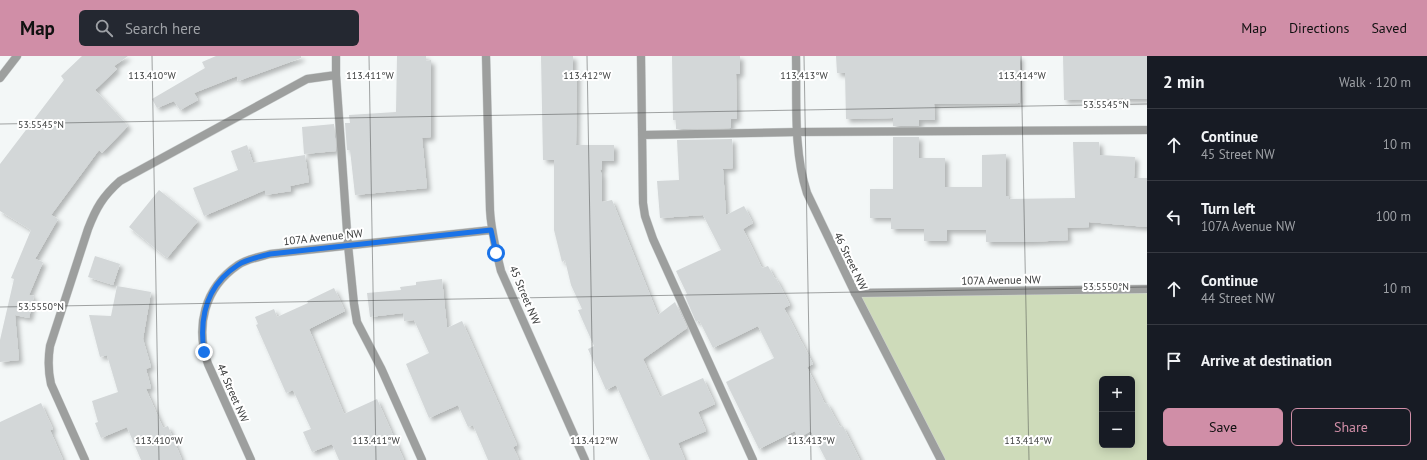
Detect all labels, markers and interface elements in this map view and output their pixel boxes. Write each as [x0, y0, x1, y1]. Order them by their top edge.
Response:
search box [79, 10, 359, 46]
text: Map [20, 16, 55, 40]
icon: search [93, 17, 115, 39]
text: Search here [125, 19, 201, 38]
text: Map [1241, 19, 1267, 37]
text: Directions [1289, 19, 1349, 37]
text: Saved [1371, 19, 1407, 37]
text: 113.410°W [128, 69, 176, 82]
text: 113.411°W [346, 69, 394, 82]
text: 113.412°W [563, 69, 611, 82]
text: 113.413°W [780, 69, 828, 82]
text: 113.414°W [998, 69, 1046, 82]
text: 2 min [1163, 71, 1204, 93]
text: Walk · 120 m [1339, 74, 1411, 91]
text: 53.5545°N [1083, 98, 1129, 111]
text: 53.5545°N [18, 118, 64, 131]
text: Continue [1201, 127, 1258, 146]
icon: ahead [1163, 134, 1185, 156]
text: 10 m [1383, 136, 1411, 153]
text: 45 Street NW [1201, 146, 1275, 163]
text: Turn left [1201, 199, 1255, 218]
icon: left [1163, 206, 1185, 228]
text: 100 m [1376, 208, 1411, 225]
text: 107A Avenue NW [1201, 218, 1295, 235]
street label: 107A Avenue NW [283, 226, 364, 248]
street label: 46 Street NW [831, 230, 871, 293]
route start [487, 244, 505, 262]
street label: 45 Street NW [506, 264, 544, 327]
text: Continue [1201, 271, 1258, 290]
street label: 107A Avenue NW [961, 272, 1042, 288]
icon: ahead [1163, 278, 1185, 300]
text: 53.5550°N [1083, 280, 1129, 293]
text: 10 m [1383, 280, 1411, 297]
text: 44 Street NW [1201, 290, 1275, 307]
text: 53.5550°N [18, 300, 64, 313]
route end [195, 343, 213, 361]
icon: arrive [1163, 350, 1185, 372]
text: Arrive at destination [1201, 351, 1332, 370]
street label: 44 Street NW [214, 362, 252, 425]
map controls [1099, 376, 1135, 448]
button: + [1099, 376, 1135, 412]
button: Save [1163, 408, 1283, 446]
button: Share [1291, 408, 1411, 446]
button: − [1099, 412, 1135, 448]
text: 113.410°W [135, 434, 183, 447]
text: 113.411°W [352, 434, 400, 447]
text: 113.412°W [570, 434, 618, 447]
text: 113.413°W [787, 434, 835, 447]
text: 113.414°W [1004, 434, 1052, 447]

